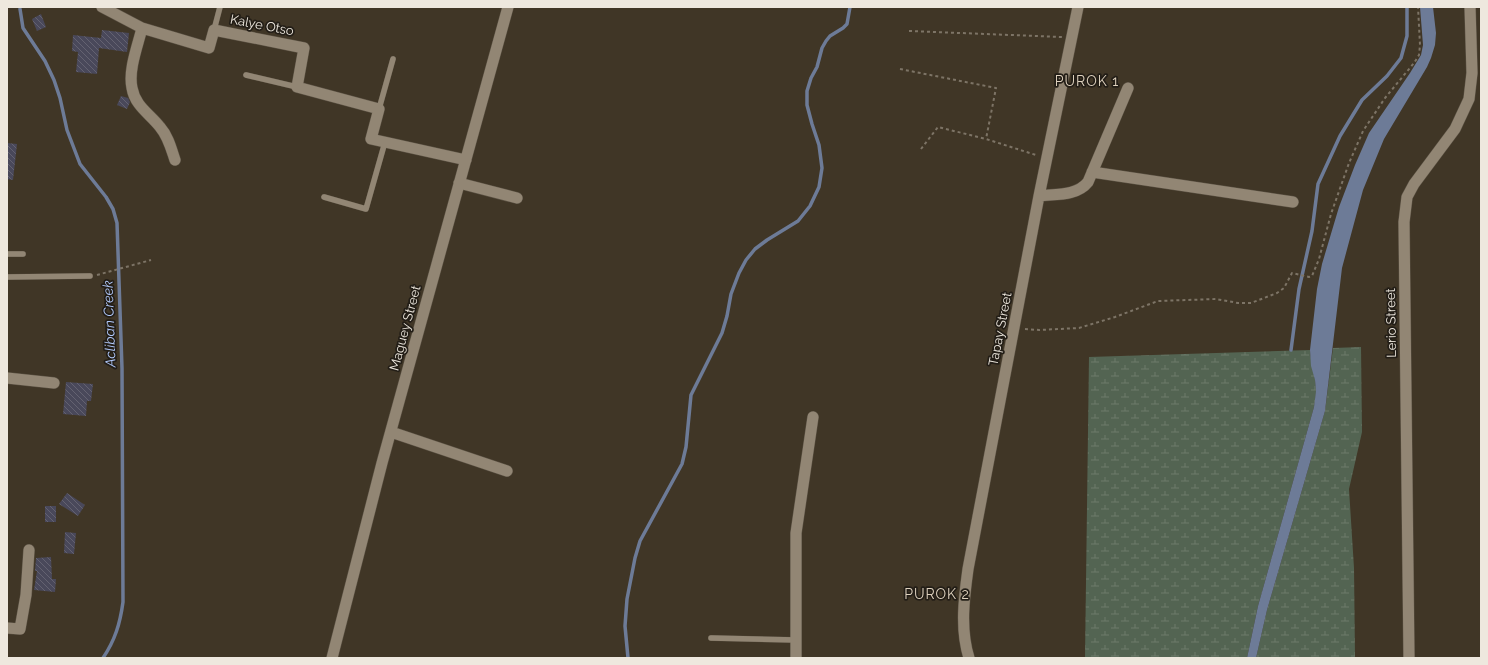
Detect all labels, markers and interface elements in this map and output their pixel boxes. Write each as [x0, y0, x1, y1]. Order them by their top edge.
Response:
street label: Kalye Otso [229, 11, 295, 39]
district label: PUROK 1 [1055, 73, 1119, 89]
water label: Acliban Creek [99, 280, 119, 369]
street label: Maguey Street [386, 283, 424, 372]
street label: Lerio Street [1383, 287, 1399, 358]
street label: Tapay Street [986, 290, 1015, 367]
district label: PUROK 2 [904, 586, 970, 602]

